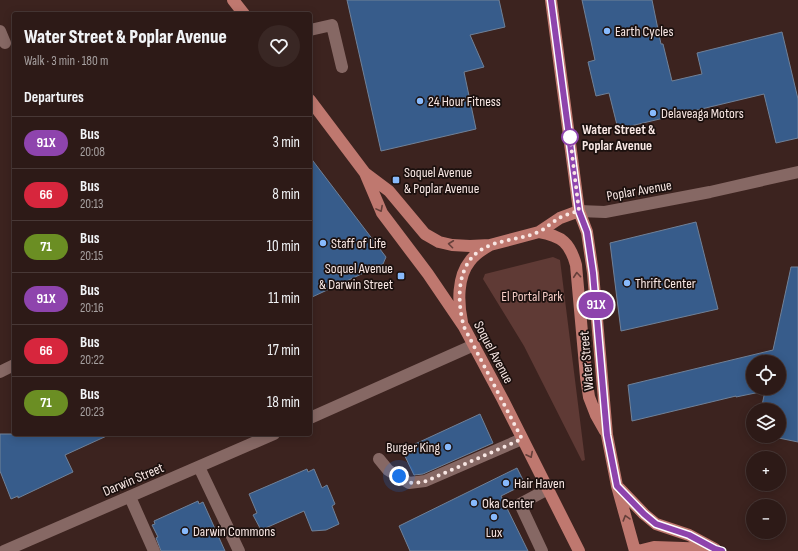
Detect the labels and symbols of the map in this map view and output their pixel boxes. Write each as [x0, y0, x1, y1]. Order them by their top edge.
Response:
place label: Earth Cycles [615, 23, 674, 40]
marker: Earth Cycles [602, 26, 612, 36]
place label: 24 Hour Fitness [428, 93, 501, 110]
marker: 24 Hour Fitness [415, 96, 425, 106]
place label: Delaveaga Motors [661, 105, 744, 122]
marker: Delaveaga Motors [648, 108, 658, 118]
place label: Water Street & Poplar Avenue [582, 121, 656, 154]
marker: Water Street & Poplar Avenue [561, 128, 579, 146]
place label: Soquel Avenue & Poplar Avenue [404, 164, 479, 197]
marker: Soquel Avenue & Poplar Avenue [391, 175, 401, 185]
street label: Poplar Avenue [605, 176, 673, 205]
one-way arrow [375, 205, 383, 212]
place label: Staff of Life [331, 235, 386, 252]
marker: Staff of Life [318, 238, 328, 248]
one-way arrow [448, 240, 454, 249]
place label: Soquel Avenue & Darwin Street [319, 260, 393, 293]
marker: Soquel Avenue & Darwin Street [396, 271, 406, 281]
one-way arrow [573, 272, 582, 278]
place label: Thrift Center [635, 275, 696, 292]
marker: Thrift Center [622, 278, 632, 288]
park label: El Portal Park [501, 288, 563, 305]
line badge: 91X [573, 292, 619, 318]
street label: Soquel Avenue [470, 318, 517, 386]
street label: Water Street [575, 330, 598, 391]
place label: Burger King [386, 439, 440, 456]
marker: Burger King [443, 442, 453, 452]
one-way arrow [525, 450, 533, 458]
street label: Darwin Street [100, 459, 166, 500]
your location [389, 466, 409, 486]
place label: Hair Haven [514, 475, 565, 492]
marker: Hair Haven [501, 478, 511, 488]
place label: Oka Center [482, 495, 534, 512]
marker: Oka Center [469, 498, 479, 508]
marker: Lux [489, 512, 499, 522]
one-way arrow [622, 515, 631, 522]
place label: Darwin Commons [193, 523, 275, 540]
place label: Lux [486, 524, 503, 541]
marker: Darwin Commons [180, 526, 190, 536]

